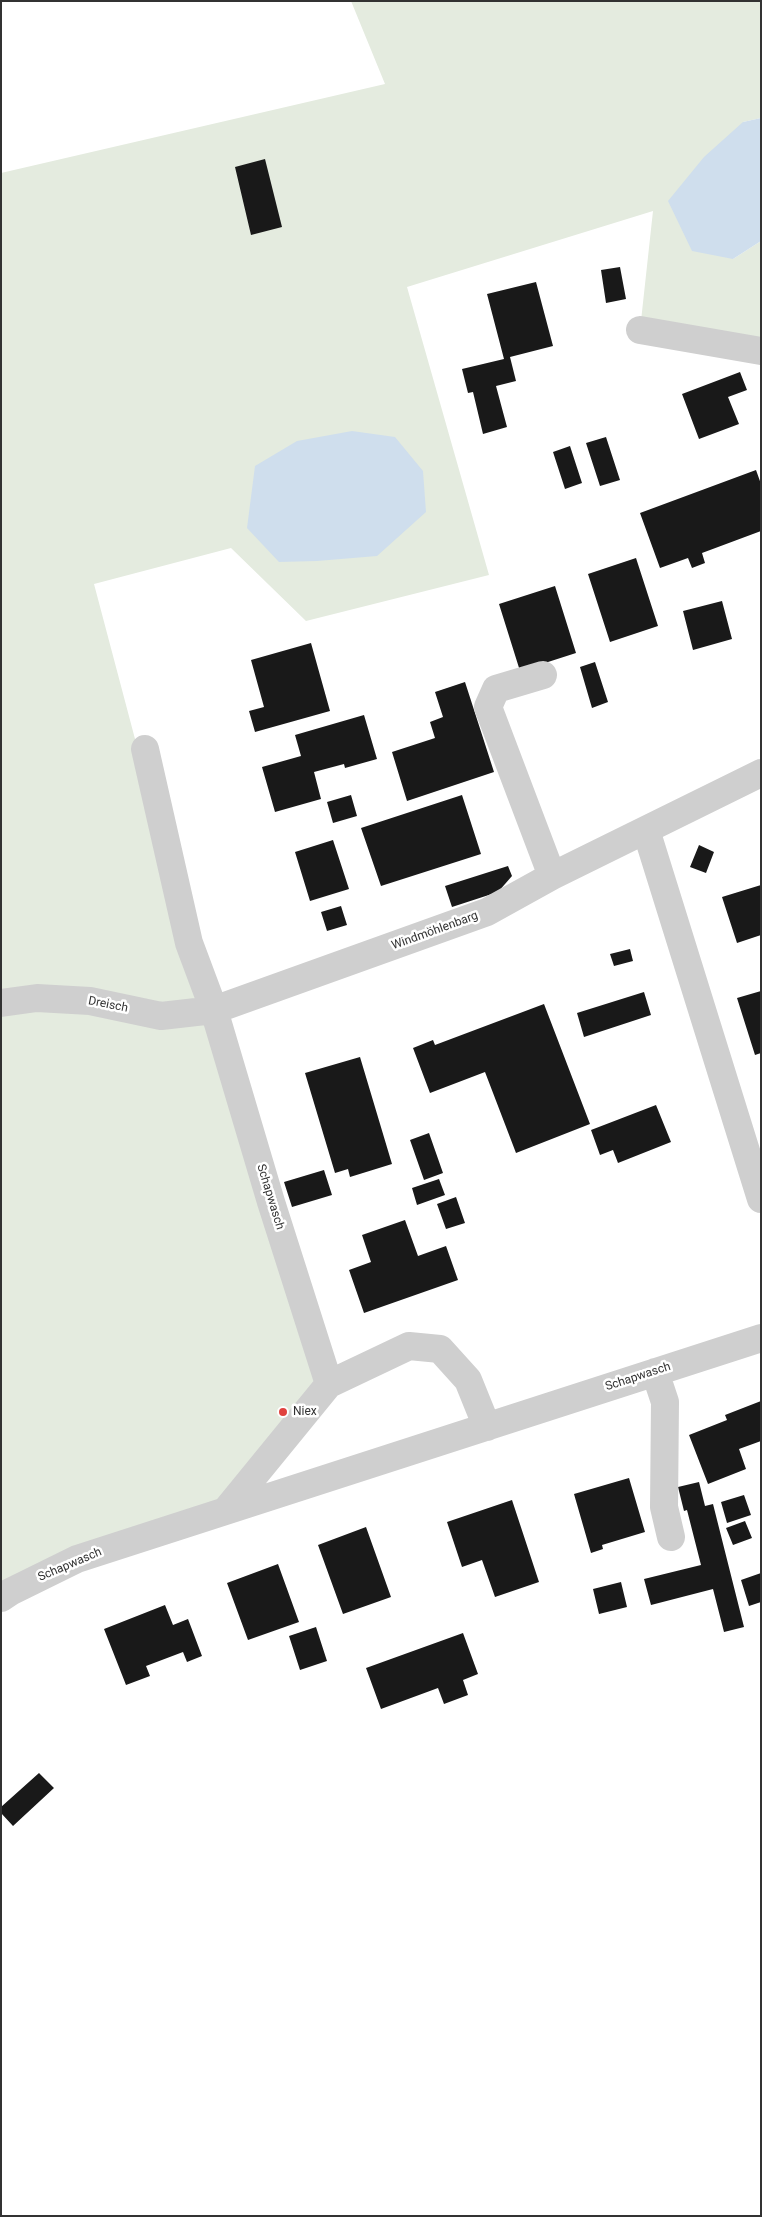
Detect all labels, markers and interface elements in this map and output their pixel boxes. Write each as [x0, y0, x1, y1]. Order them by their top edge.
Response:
street label: Windmöhlenbarg [390, 909, 480, 953]
street label: Dreisch [87, 994, 129, 1016]
street label: Schapwasch [253, 1162, 287, 1232]
street label: Schapwasch [603, 1360, 673, 1394]
place label: Niex [293, 1405, 317, 1419]
marker: Niex [277, 1406, 289, 1418]
street label: Schapwasch [36, 1545, 104, 1585]

